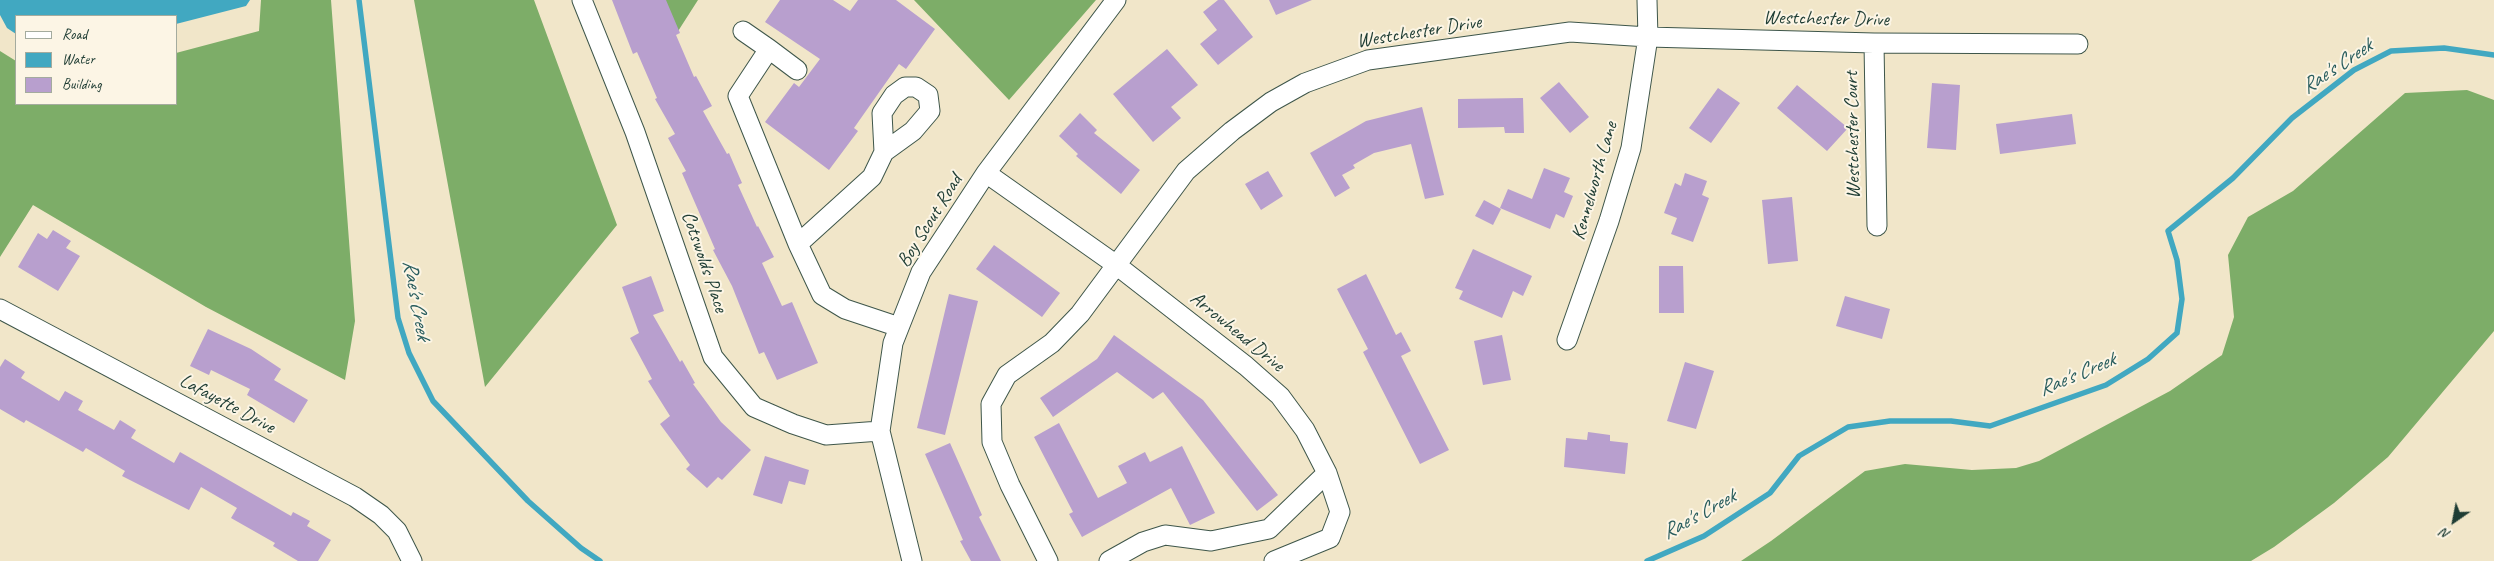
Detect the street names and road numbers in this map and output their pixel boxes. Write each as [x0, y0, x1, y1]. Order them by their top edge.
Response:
street label: Westchester Drive [1763, 6, 1889, 32]
street label: Westchester Drive [1355, 10, 1483, 54]
street label: Westchester Court [1840, 71, 1866, 199]
street label: Kennelworth Lane [1567, 119, 1623, 243]
street label: Boy Scout Road [892, 170, 968, 272]
street label: Cotswolds Place [676, 208, 732, 316]
street label: Arrowhead Drive [1185, 287, 1289, 377]
street label: Lafayette Drive [175, 369, 279, 439]

